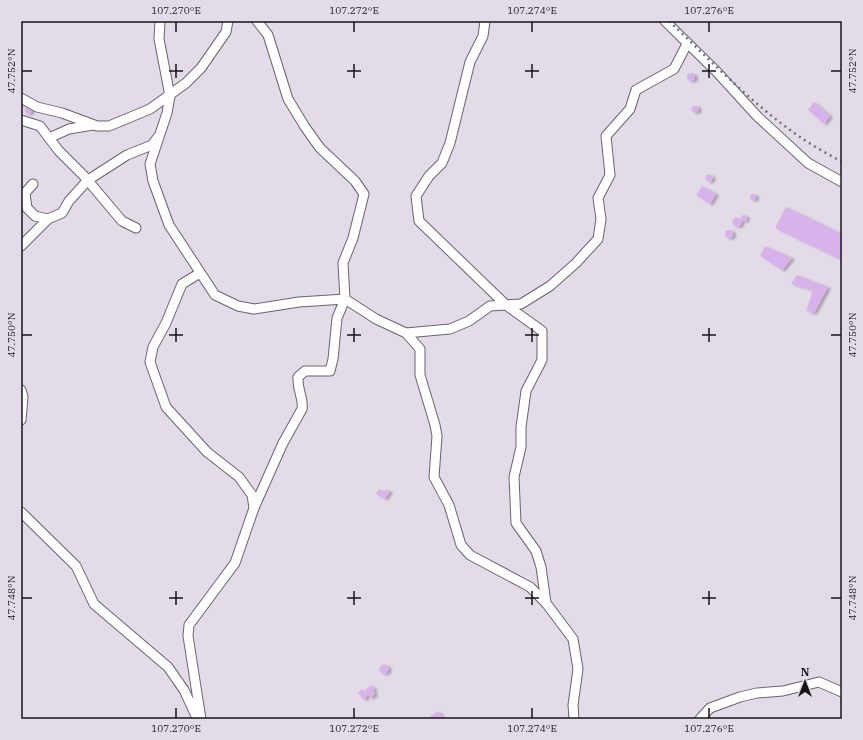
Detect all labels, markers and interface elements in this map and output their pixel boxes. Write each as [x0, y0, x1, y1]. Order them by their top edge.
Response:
text: 107.270°E [151, 4, 201, 17]
text: 107.272°E [329, 4, 379, 17]
text: 107.274°E [507, 4, 557, 17]
text: 107.276°E [684, 4, 734, 17]
text: 47.752°N [5, 48, 18, 94]
text: 47.752°N [846, 48, 859, 94]
text: 47.750°N [5, 312, 18, 358]
text: 47.750°N [846, 312, 859, 358]
text: 47.748°N [5, 575, 18, 621]
text: 47.748°N [846, 575, 859, 621]
north arrow [785, 662, 825, 702]
text: N [801, 665, 810, 679]
text: 107.270°E [151, 722, 201, 735]
text: 107.272°E [329, 722, 379, 735]
text: 107.274°E [507, 722, 557, 735]
text: 107.276°E [684, 722, 734, 735]

